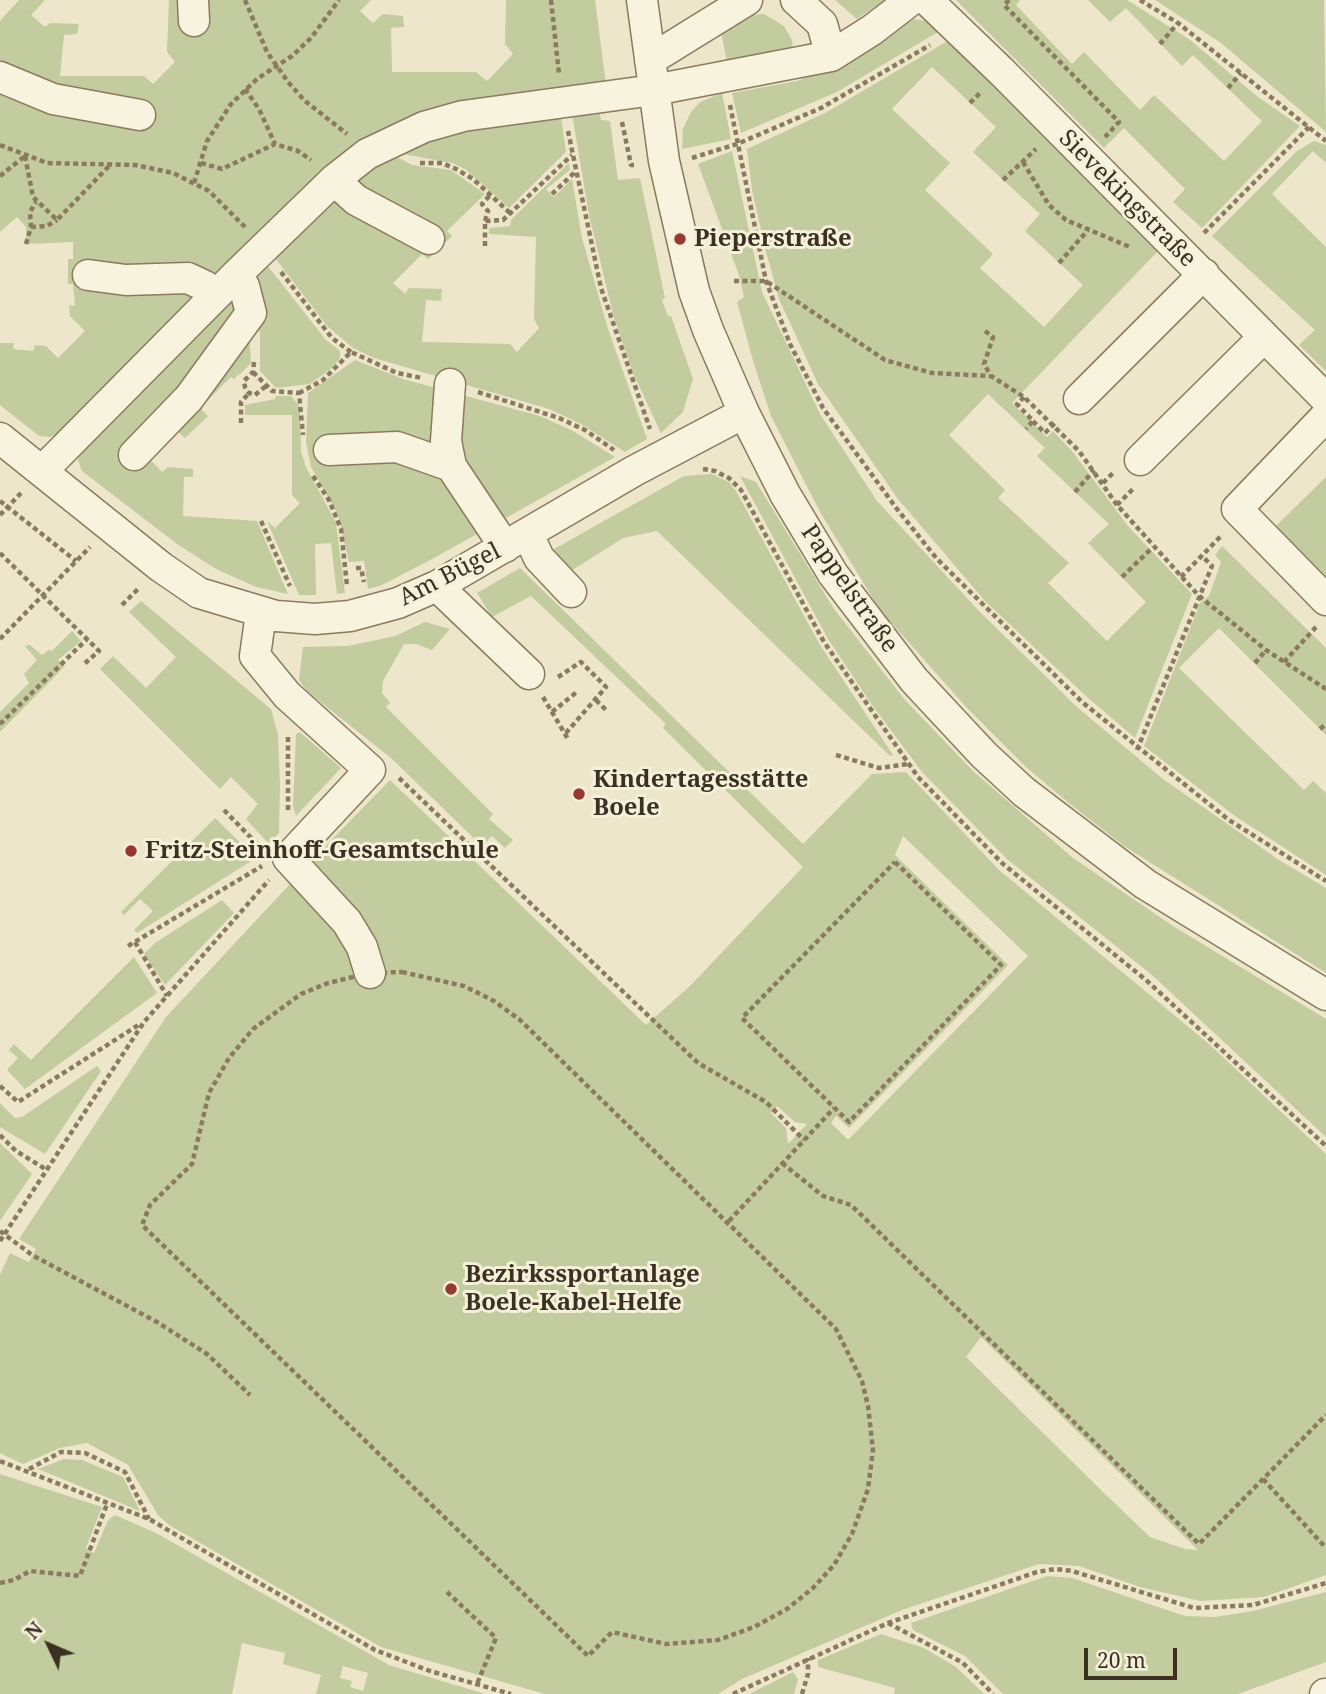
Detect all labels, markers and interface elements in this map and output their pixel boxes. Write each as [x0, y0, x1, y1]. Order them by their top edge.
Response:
street label: Sievekingstraße [1052, 124, 1202, 274]
place label: Pieperstraße [694, 225, 852, 253]
marker: Pieperstraße [672, 231, 688, 247]
street label: Pappelstraße [794, 519, 904, 659]
street label: Am Bügel [394, 537, 506, 613]
place label: Kindertagesstätte Boele [593, 766, 809, 822]
marker: Kindertagesstätte Boele [571, 786, 587, 802]
place label: Fritz-Steinhoff-Gesamtschule [145, 837, 499, 865]
marker: Fritz-Steinhoff-Gesamtschule [123, 843, 139, 859]
place label: Bezirkssportanlage Boele-Kabel-Helfe [465, 1261, 700, 1317]
marker: Bezirkssportanlage Boele-Kabel-Helfe [443, 1281, 459, 1297]
north arrow [14, 1610, 84, 1680]
text: N [19, 1616, 48, 1645]
scale bar [1088, 1634, 1181, 1678]
text: 20 m [1097, 1646, 1146, 1674]

